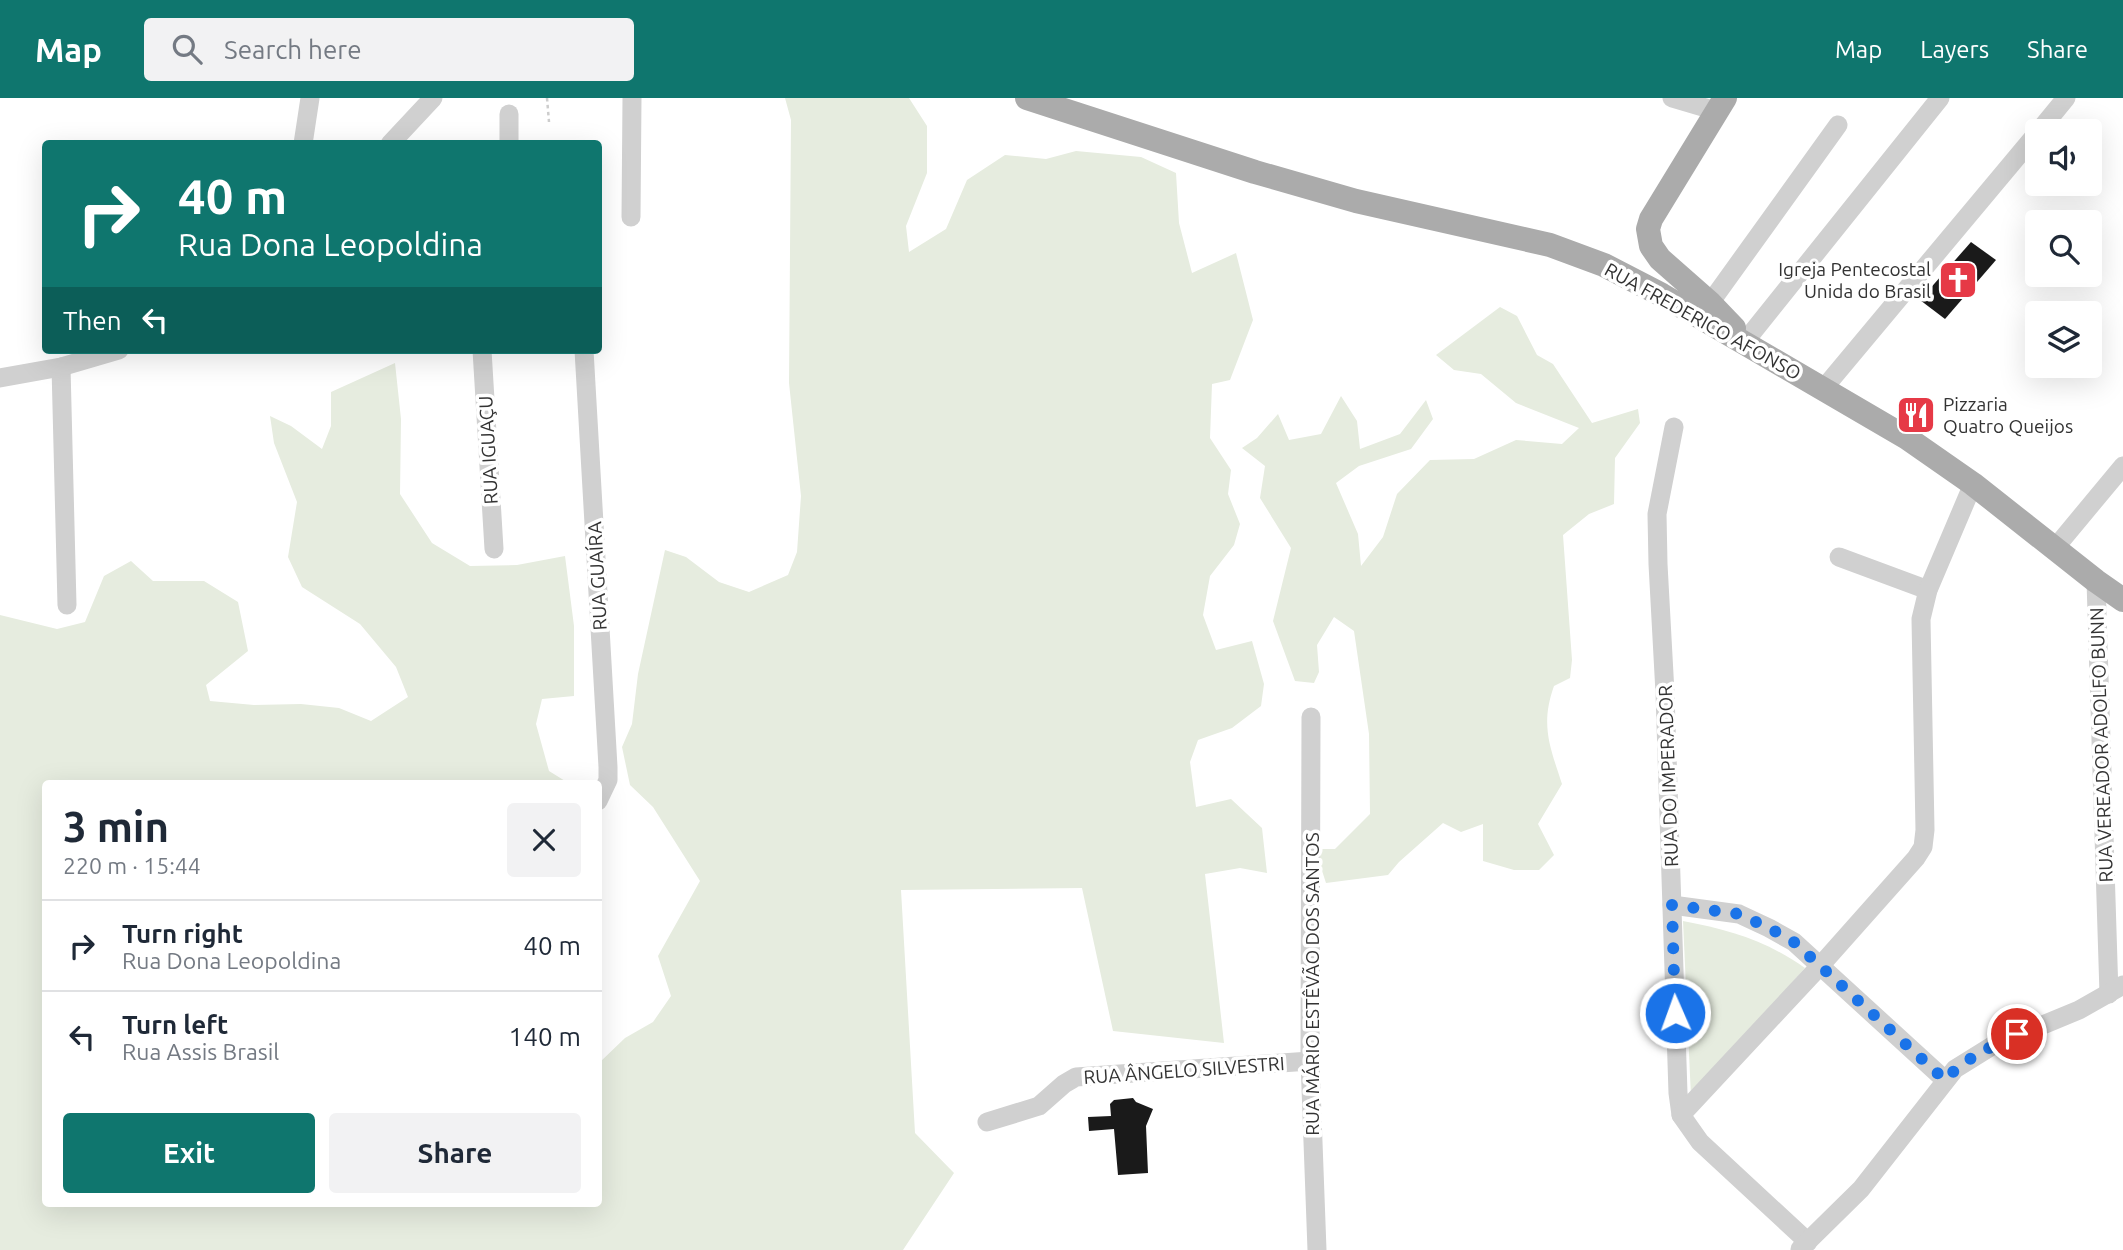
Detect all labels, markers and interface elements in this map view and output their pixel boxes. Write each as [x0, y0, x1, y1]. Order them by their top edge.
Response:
search box [144, 18, 634, 81]
icon: search [168, 30, 206, 68]
text: Map [35, 31, 102, 68]
text: Search here [224, 35, 362, 64]
text: Map [1835, 36, 1882, 63]
text: Layers [1920, 36, 1989, 63]
text: Share [2027, 36, 2088, 63]
map controls [2025, 119, 2102, 378]
button: sound [2025, 119, 2102, 196]
icon: right [63, 168, 154, 259]
text: 40 m [178, 168, 287, 223]
button: search [2025, 210, 2102, 287]
text: Rua Dona Leopoldina [178, 226, 483, 262]
street label: RUA FREDERICO AFONSO [1601, 258, 1805, 384]
place label: Igreja Pentecostal Unida do Brasil [1778, 258, 1931, 302]
church icon: Igreja Pentecostal Unida do Brasil [1937, 259, 1979, 301]
icon: left [136, 301, 174, 339]
button: layers [2025, 301, 2102, 378]
text: Then [63, 306, 122, 335]
place label: Pizzaria Quatro Queijos [1943, 393, 2073, 437]
restaurant icon: Pizzaria Quatro Queijos [1895, 394, 1937, 436]
street label: RUA IGUAÇU [474, 395, 502, 505]
street label: RUA GUAÍRA [583, 520, 611, 631]
street label: RUA VEREADOR ADOLFO BUNN [2085, 607, 2117, 883]
street label: RUA DO IMPERADOR [1654, 684, 1682, 867]
text: 3 min [63, 803, 169, 850]
button: close [507, 803, 581, 877]
street label: RUA MÁRIO ESTÊVÃO DOS SANTOS [1301, 832, 1323, 1136]
text: 220 m · 15:44 [63, 853, 201, 878]
text: Turn right [122, 919, 243, 948]
icon: right [63, 927, 101, 965]
text: 40 m [523, 931, 581, 960]
text: Rua Dona Leopoldina [122, 948, 341, 973]
position arrow [1638, 976, 1712, 1050]
pin [1987, 1004, 2047, 1064]
text: Turn left [122, 1010, 228, 1039]
icon: arrive [1998, 1015, 2036, 1053]
icon: left [63, 1018, 101, 1056]
text: 140 m [509, 1022, 581, 1051]
text: Rua Assis Brasil [122, 1039, 279, 1064]
street label: RUA ÂNGELO SILVESTRI [1083, 1052, 1285, 1088]
button: Exit [63, 1113, 315, 1193]
button: Share [329, 1113, 581, 1193]

